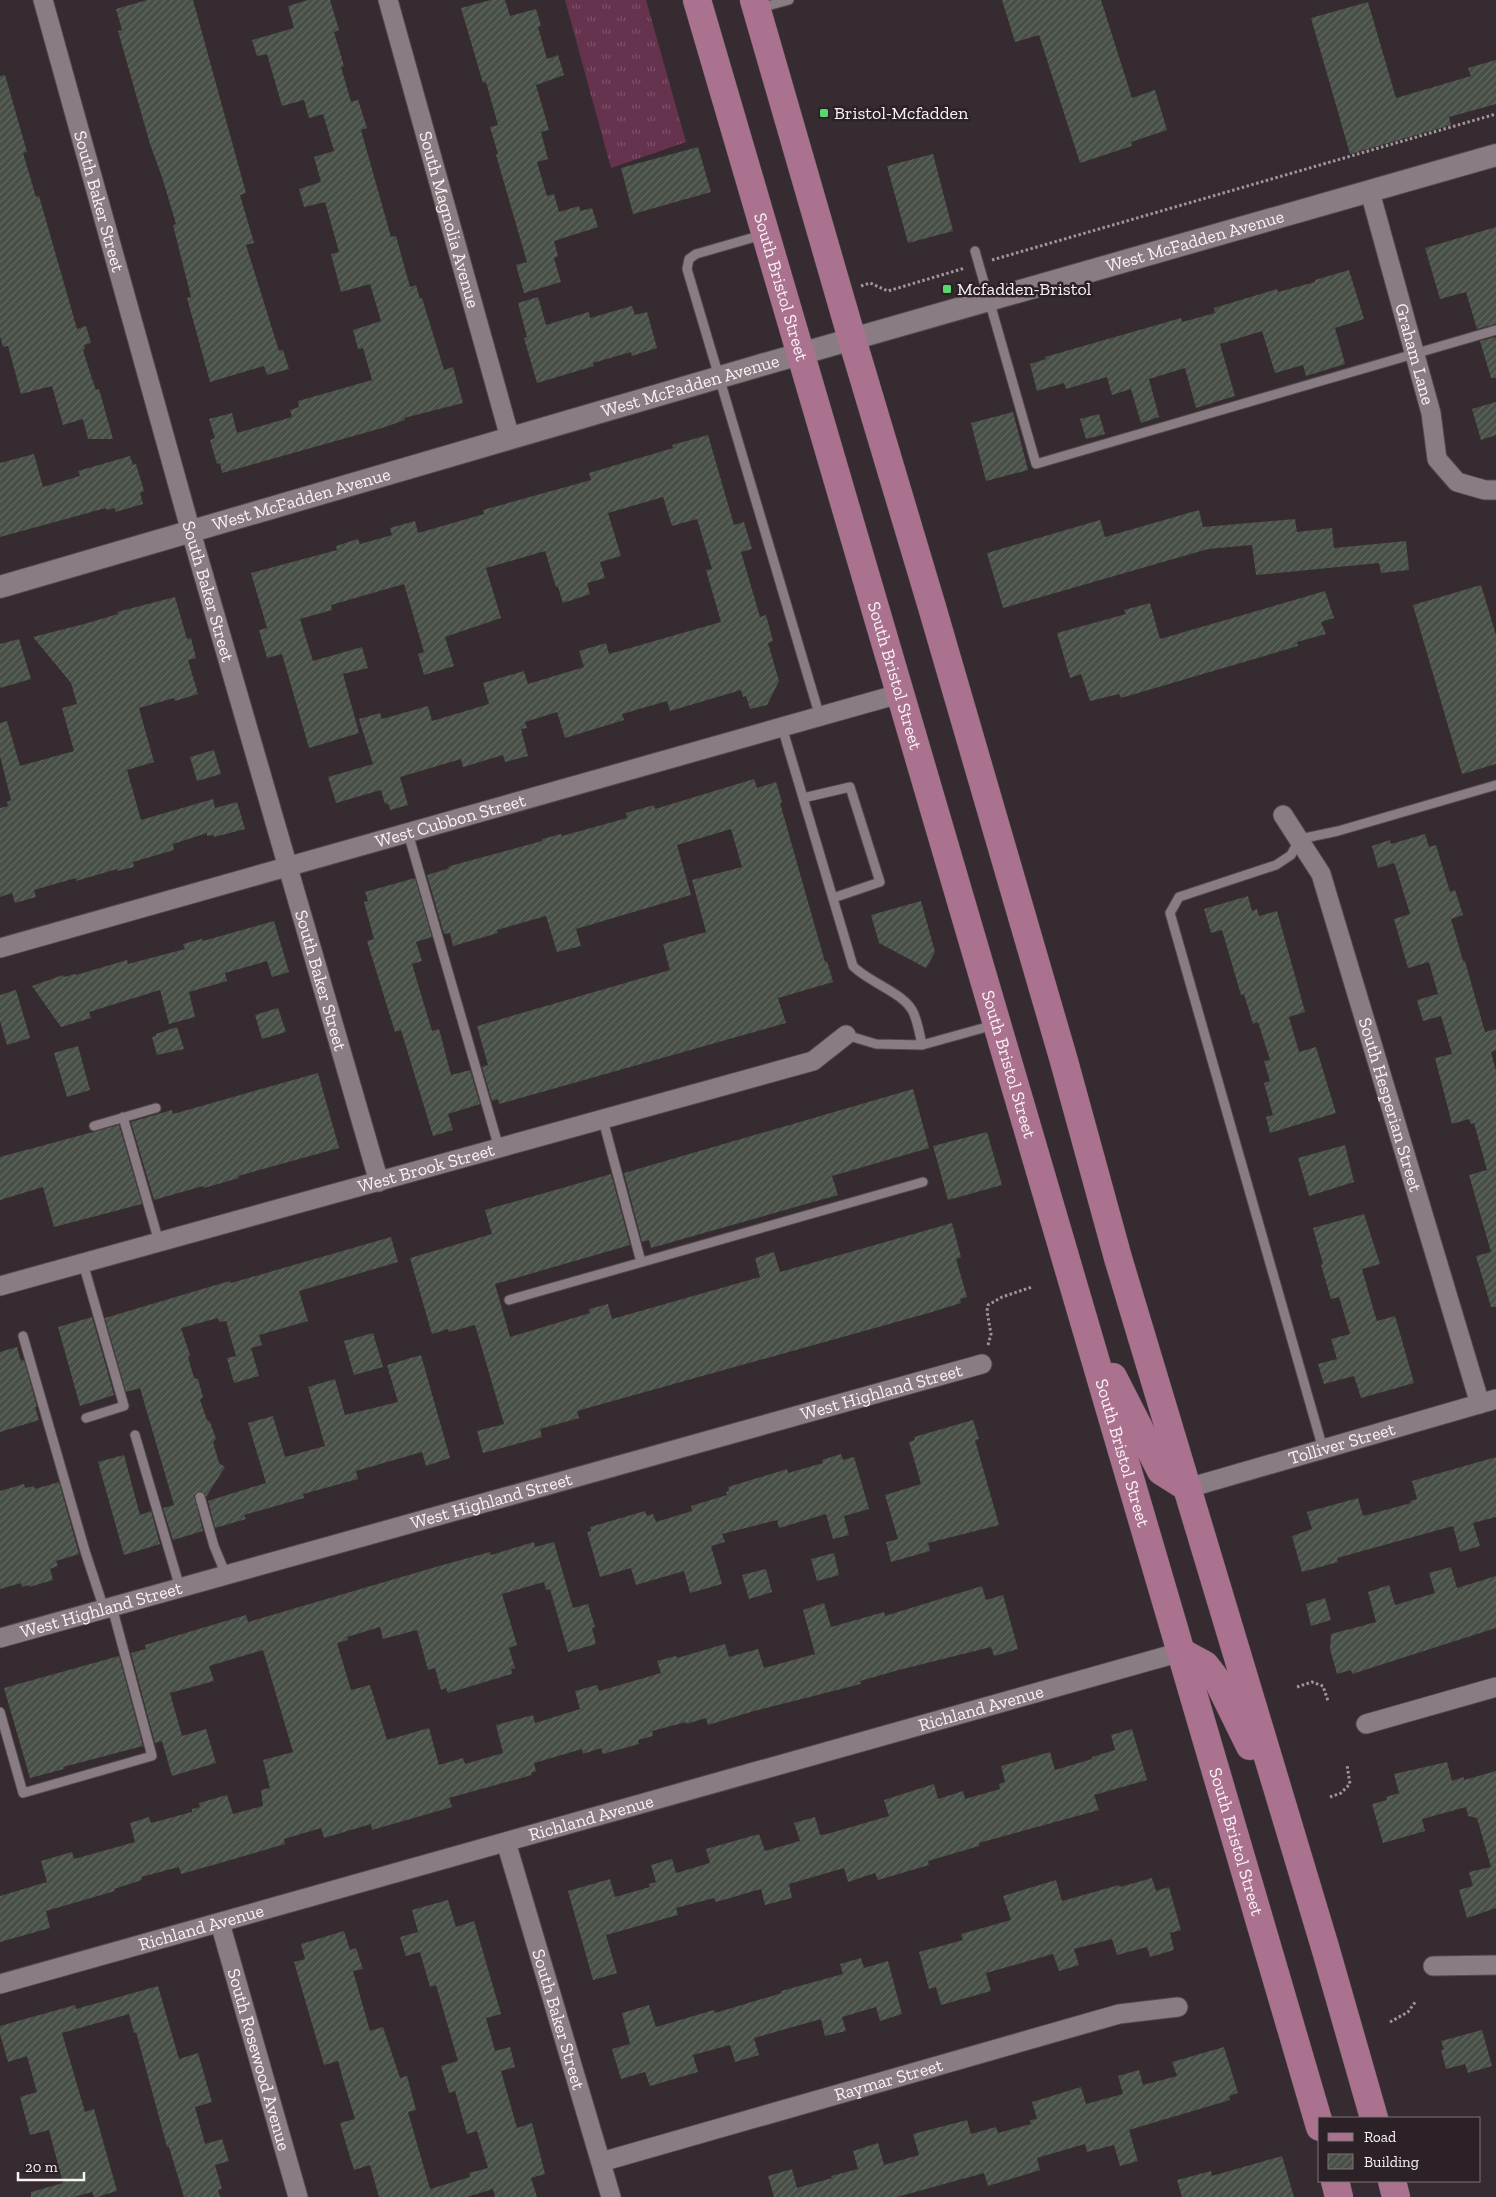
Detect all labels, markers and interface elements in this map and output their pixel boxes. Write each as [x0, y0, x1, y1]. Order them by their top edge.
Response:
place label: Bristol-Mcfadden [834, 102, 969, 124]
marker: Bristol-Mcfadden [818, 107, 830, 119]
street label: South Baker Street [69, 128, 129, 275]
street label: South Magnolia Avenue [414, 129, 484, 311]
street label: West McFadden Avenue [1103, 205, 1287, 277]
street label: South Bristol Street [749, 210, 813, 364]
place label: Mcfadden-Bristol [957, 278, 1092, 300]
marker: Mcfadden-Bristol [941, 283, 953, 295]
street label: Graham Lane [1390, 301, 1439, 407]
street label: West McFadden Avenue [599, 349, 782, 422]
street label: West McFadden Avenue [210, 463, 393, 535]
street label: South Baker Street [177, 518, 239, 665]
street label: South Bristol Street [863, 599, 927, 753]
street label: West Cubbon Street [373, 789, 528, 852]
street label: South Baker Street [290, 907, 352, 1054]
street label: South Bristol Street [977, 988, 1041, 1141]
street label: South Hesperian Street [1354, 1015, 1427, 1195]
street label: West Brook Street [355, 1139, 497, 1198]
street label: West Highland Street [798, 1359, 965, 1425]
street label: South Bristol Street [1090, 1376, 1155, 1530]
street label: Tolliver Street [1286, 1418, 1398, 1469]
street label: West Highland Street [408, 1468, 575, 1534]
street label: West Highland Street [18, 1577, 185, 1643]
street label: Richland Avenue [916, 1680, 1046, 1736]
street label: South Bristol Street [1204, 1765, 1269, 1919]
street label: Richland Avenue [526, 1790, 656, 1846]
street label: Richland Avenue [136, 1899, 266, 1955]
street label: South Baker Street [527, 1946, 590, 2093]
street label: South Rosewood Avenue [222, 1966, 295, 2153]
street label: Raymar Street [832, 2054, 946, 2106]
legend [1318, 2117, 1481, 2182]
text: Road [1364, 2128, 1397, 2146]
scale bar [18, 2150, 84, 2182]
text: Building [1364, 2153, 1419, 2171]
text: 20 m [25, 2158, 58, 2176]

